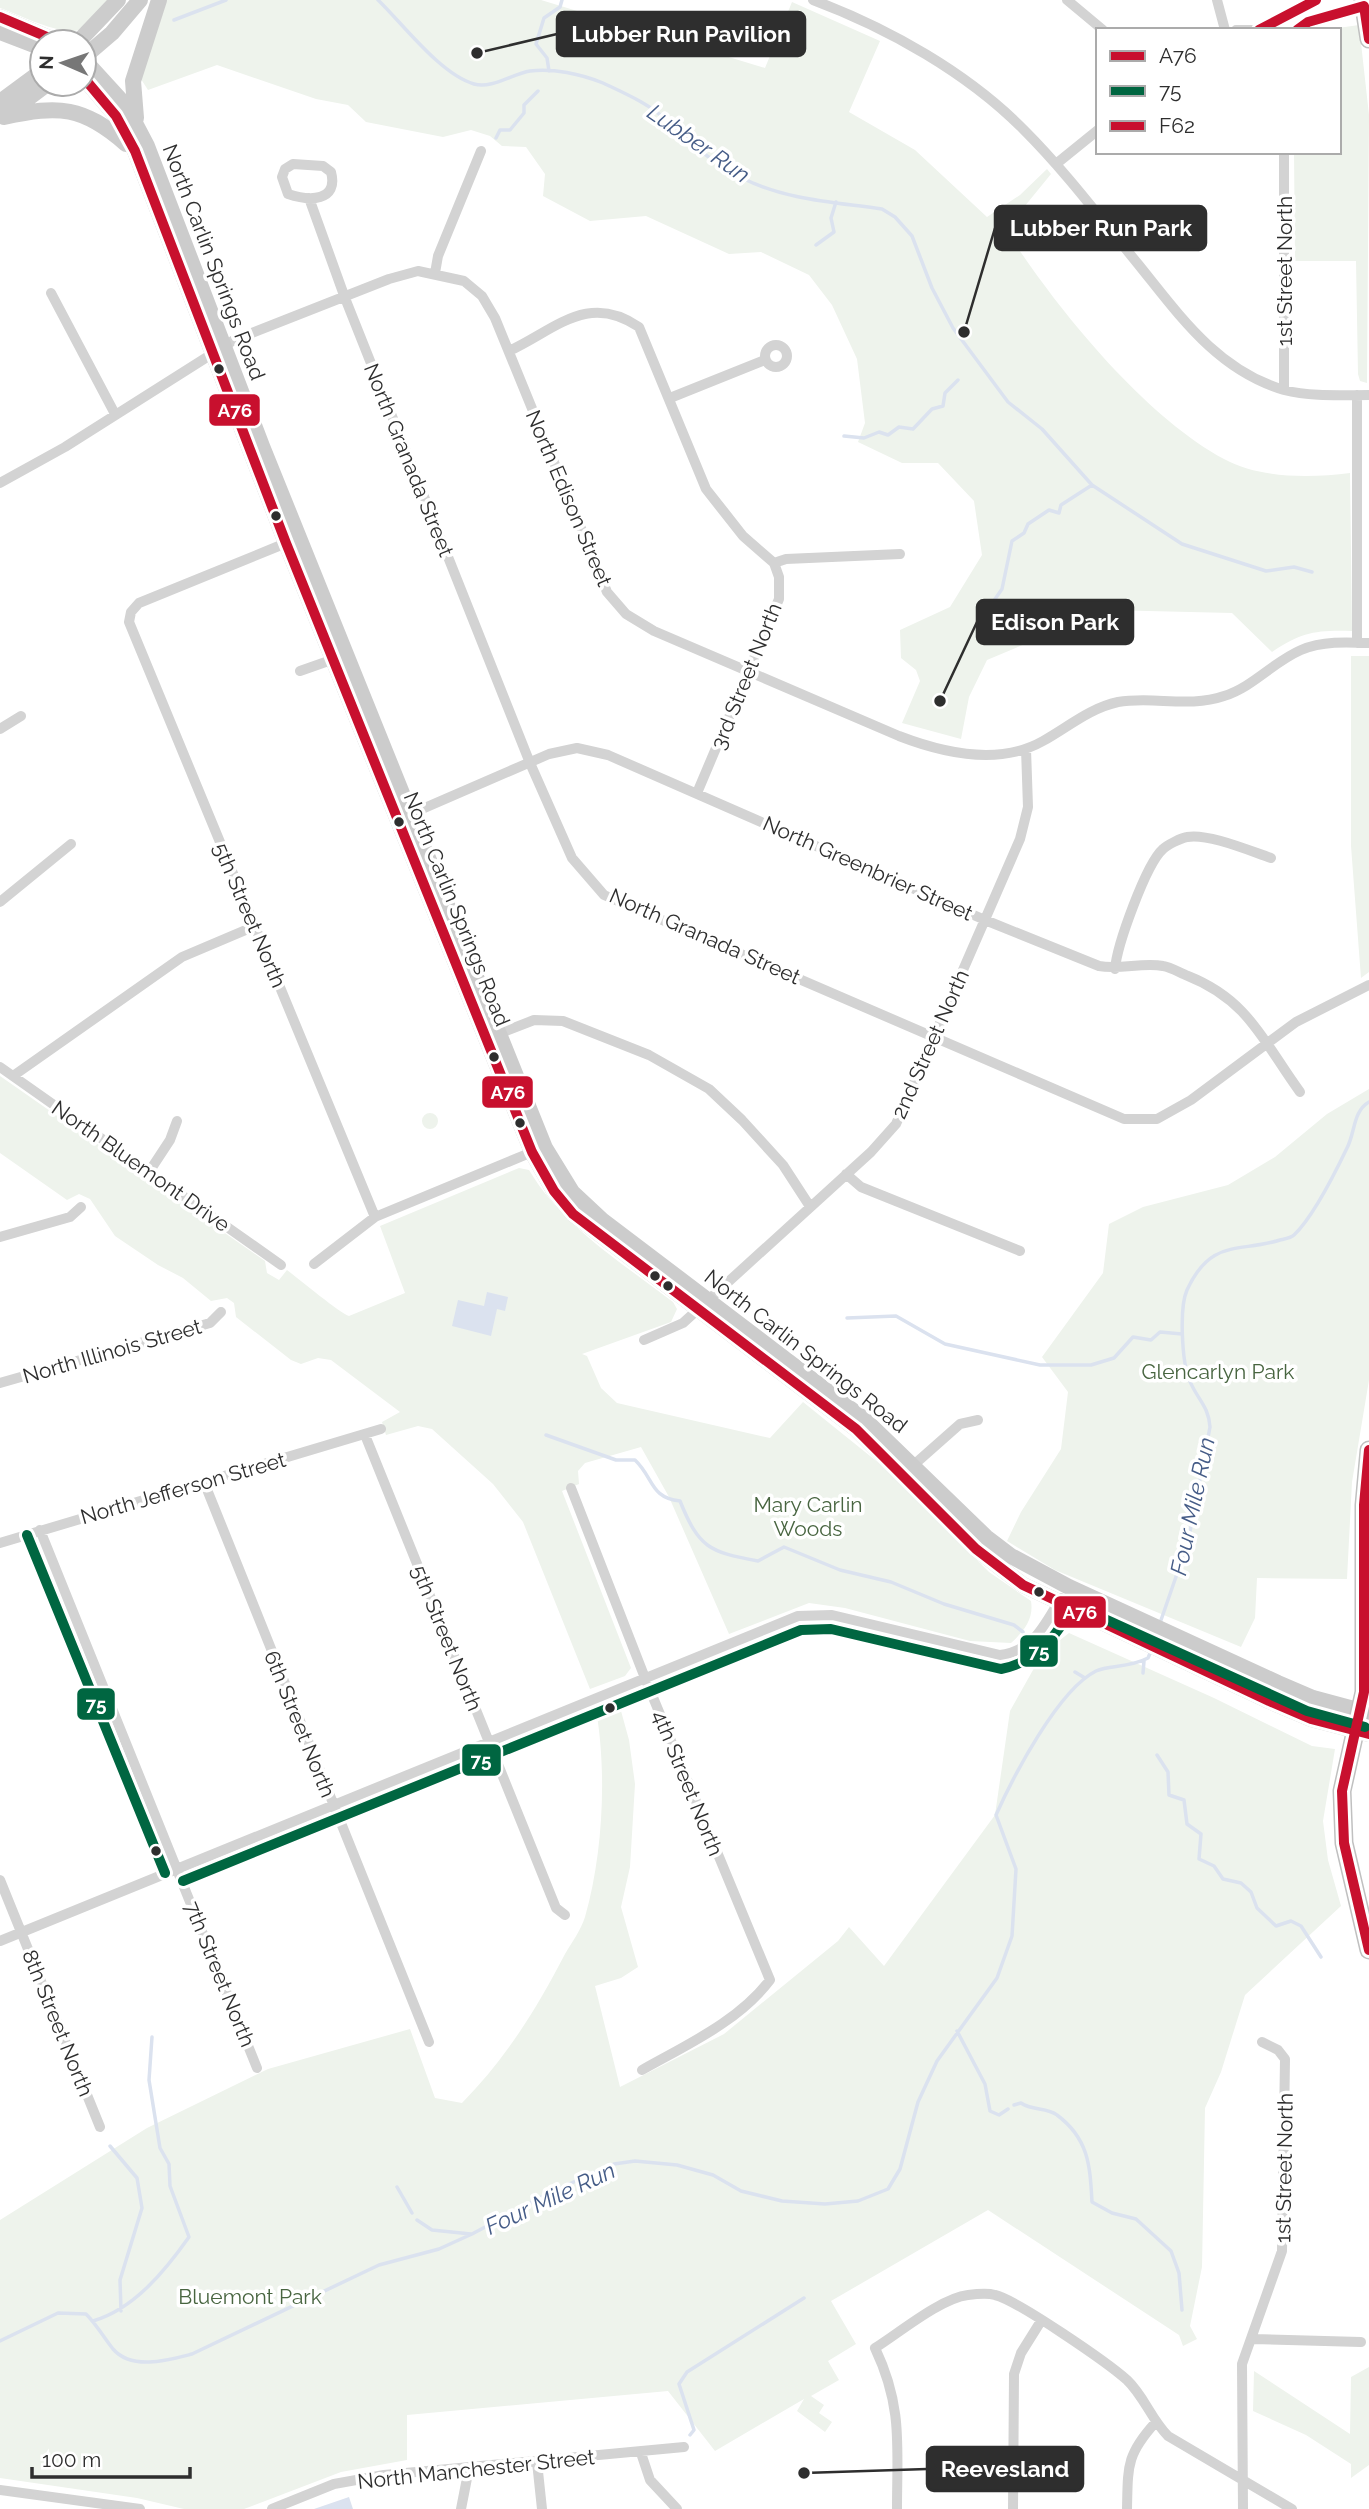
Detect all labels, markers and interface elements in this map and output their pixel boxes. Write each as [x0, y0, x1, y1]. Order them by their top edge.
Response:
callout: Lubber Run Pavilion [557, 12, 805, 56]
text: Lubber Run Pavilion [571, 20, 791, 47]
north arrow [28, 28, 98, 98]
legend [1096, 28, 1341, 154]
text: A76 [1159, 43, 1197, 68]
text: N [35, 55, 57, 70]
text: 75 [1159, 78, 1181, 103]
water label: Lubber Run [643, 98, 755, 188]
text: F62 [1159, 113, 1195, 138]
street label: North Carlin Springs Road [157, 141, 271, 383]
street label: 1st Street North [1272, 196, 1297, 346]
callout: Lubber Run Park [995, 206, 1206, 250]
text: Lubber Run Park [1010, 214, 1192, 241]
street label: North Granada Street [359, 360, 459, 560]
unlabelled marker [212, 362, 226, 376]
line badge: A76 [208, 393, 261, 427]
text: A76 [218, 399, 252, 421]
street label: North Edison Street [521, 406, 617, 590]
unlabelled marker [269, 509, 283, 523]
street label: 3rd Street North [705, 599, 787, 753]
callout: Edison Park [977, 600, 1133, 644]
text: Edison Park [991, 608, 1119, 635]
street label: North Carlin Springs Road [399, 788, 515, 1030]
street label: North Greenbrier Street [759, 810, 977, 926]
unlabelled marker [392, 815, 406, 829]
street label: 5th Street North [208, 839, 292, 991]
street label: North Granada Street [606, 883, 804, 989]
street label: 2nd Street North [886, 966, 974, 1122]
unlabelled marker [487, 1050, 501, 1064]
line badge: A76 [481, 1075, 534, 1109]
text: A76 [491, 1081, 525, 1103]
street label: North Bluemont Drive [47, 1095, 235, 1237]
unlabelled marker [513, 1116, 527, 1130]
street label: North Carlin Springs Road [700, 1264, 912, 1438]
unlabelled marker [648, 1269, 662, 1283]
unlabelled marker [661, 1279, 675, 1293]
street label: North Illinois Street [20, 1314, 204, 1388]
park label: Glencarlyn Park [1142, 1359, 1294, 1384]
water label: Four Mile Run [1164, 1435, 1220, 1577]
street label: North Jefferson Street [78, 1447, 288, 1529]
park label: Mary Carlin Woods [753, 1492, 863, 1541]
street label: 5th Street North [406, 1562, 488, 1714]
unlabelled marker [1032, 1585, 1046, 1599]
line badge: A76 [1053, 1595, 1107, 1629]
text: A76 [1063, 1601, 1097, 1623]
line badge: 75 [1019, 1634, 1059, 1668]
text: 75 [1029, 1640, 1049, 1662]
street label: 6th Street North [259, 1647, 341, 1801]
line badge: 75 [76, 1687, 116, 1721]
text: 75 [86, 1693, 106, 1715]
unlabelled marker [603, 1701, 617, 1715]
street label: 4th Street North [647, 1707, 729, 1859]
line badge: 75 [461, 1743, 502, 1777]
text: 75 [471, 1749, 491, 1771]
unlabelled marker [149, 1844, 163, 1858]
street label: 7th Street North [179, 1898, 261, 2050]
street label: 8th Street North [17, 1946, 99, 2100]
street label: 1st Street North [1270, 2093, 1298, 2243]
water label: Four Mile Run [481, 2156, 619, 2240]
park label: Bluemont Park [178, 2284, 322, 2309]
scale bar [32, 2436, 189, 2480]
street label: North Manchester Street [356, 2444, 596, 2494]
text: 100 m [42, 2447, 101, 2472]
callout: Reevesland [927, 2447, 1083, 2491]
text: Reevesland [941, 2455, 1069, 2482]

